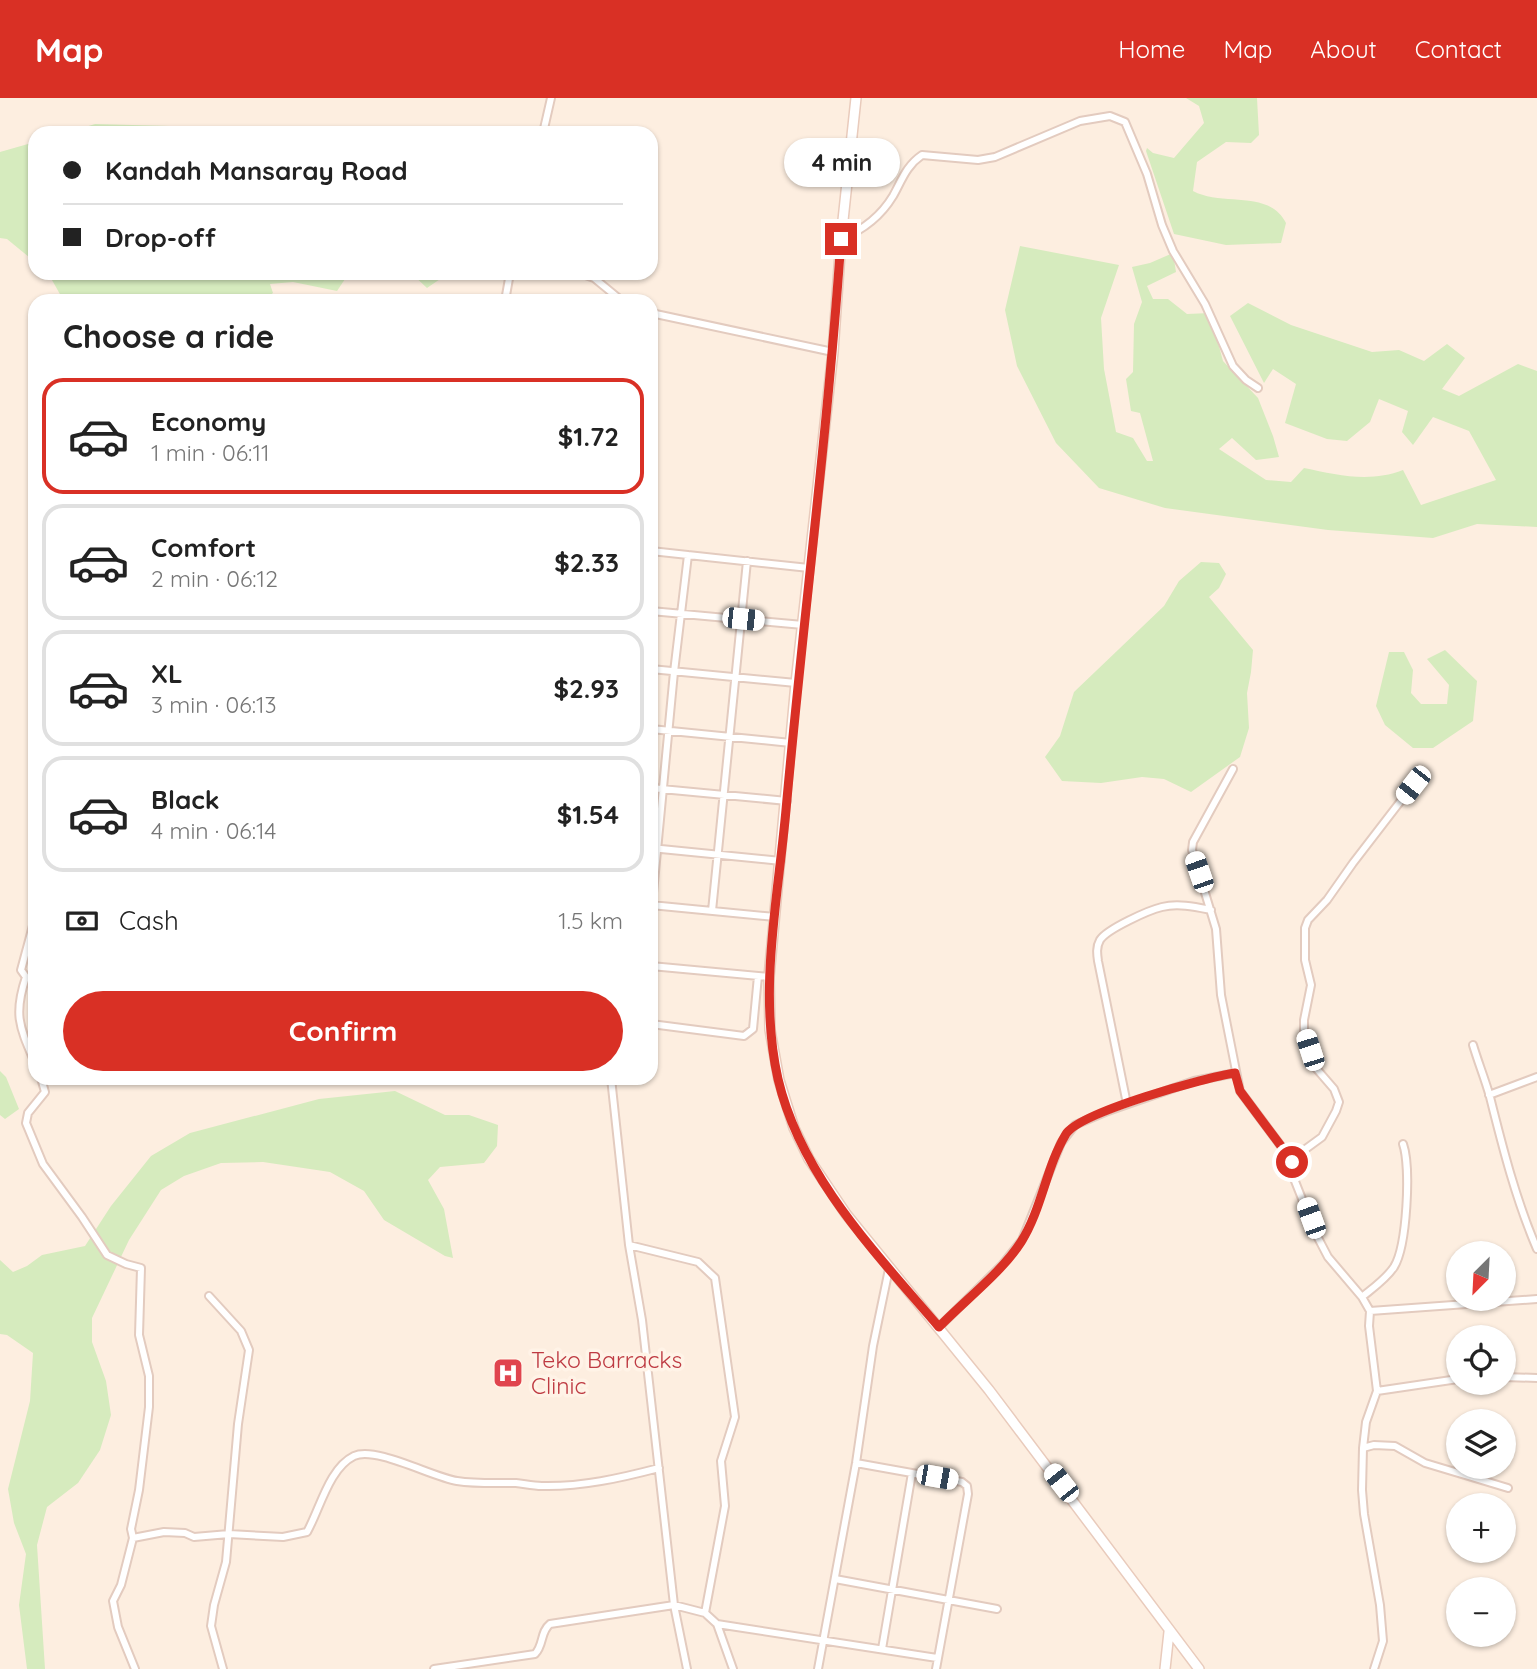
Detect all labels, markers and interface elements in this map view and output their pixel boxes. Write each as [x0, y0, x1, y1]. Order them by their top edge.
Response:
text: Map [35, 29, 103, 70]
text: Home [1118, 34, 1185, 64]
text: Map [1223, 34, 1272, 64]
text: About [1310, 34, 1377, 64]
text: Contact [1415, 34, 1502, 64]
callout: 4 min [783, 138, 899, 186]
text: 4 min [812, 148, 872, 177]
text: Kandah Mansaray Road [105, 154, 408, 187]
text: Drop-off [105, 221, 216, 254]
route end [825, 223, 857, 255]
text: Choose a ride [63, 316, 275, 356]
icon: car [67, 405, 130, 468]
text: Economy [151, 405, 266, 438]
text: $1.72 [558, 420, 619, 453]
text: 1 min · 06:11 [151, 438, 269, 467]
icon: car [67, 531, 130, 594]
text: Comfort [151, 531, 256, 564]
text: $2.33 [554, 546, 619, 579]
text: 2 min · 06:12 [151, 564, 278, 593]
car [722, 606, 765, 632]
icon: car [67, 657, 130, 720]
text: XL [151, 657, 183, 690]
text: $2.93 [553, 672, 619, 705]
text: 3 min · 06:13 [151, 690, 277, 719]
car [1392, 762, 1435, 808]
icon: car [67, 783, 130, 846]
text: Black [151, 783, 220, 816]
text: $1.54 [557, 798, 619, 831]
text: 4 min · 06:14 [151, 816, 276, 845]
car [1183, 849, 1216, 895]
icon: cash [63, 902, 101, 940]
text: Cash [119, 904, 179, 937]
text: 1.5 km [558, 906, 623, 935]
button: Confirm [63, 991, 623, 1071]
car [1294, 1027, 1327, 1073]
route start [1276, 1146, 1308, 1178]
car [1294, 1195, 1329, 1241]
north arrow [1446, 1241, 1516, 1311]
map controls [1446, 1241, 1516, 1647]
button: locate [1446, 1325, 1516, 1395]
place label: Teko Barracks Clinic [531, 1345, 682, 1400]
hospital icon: Teko Barracks Clinic [491, 1356, 525, 1390]
button: layers [1446, 1409, 1516, 1479]
car [1040, 1460, 1083, 1506]
car [915, 1463, 960, 1491]
button: + [1446, 1493, 1516, 1563]
button: − [1446, 1577, 1516, 1647]

